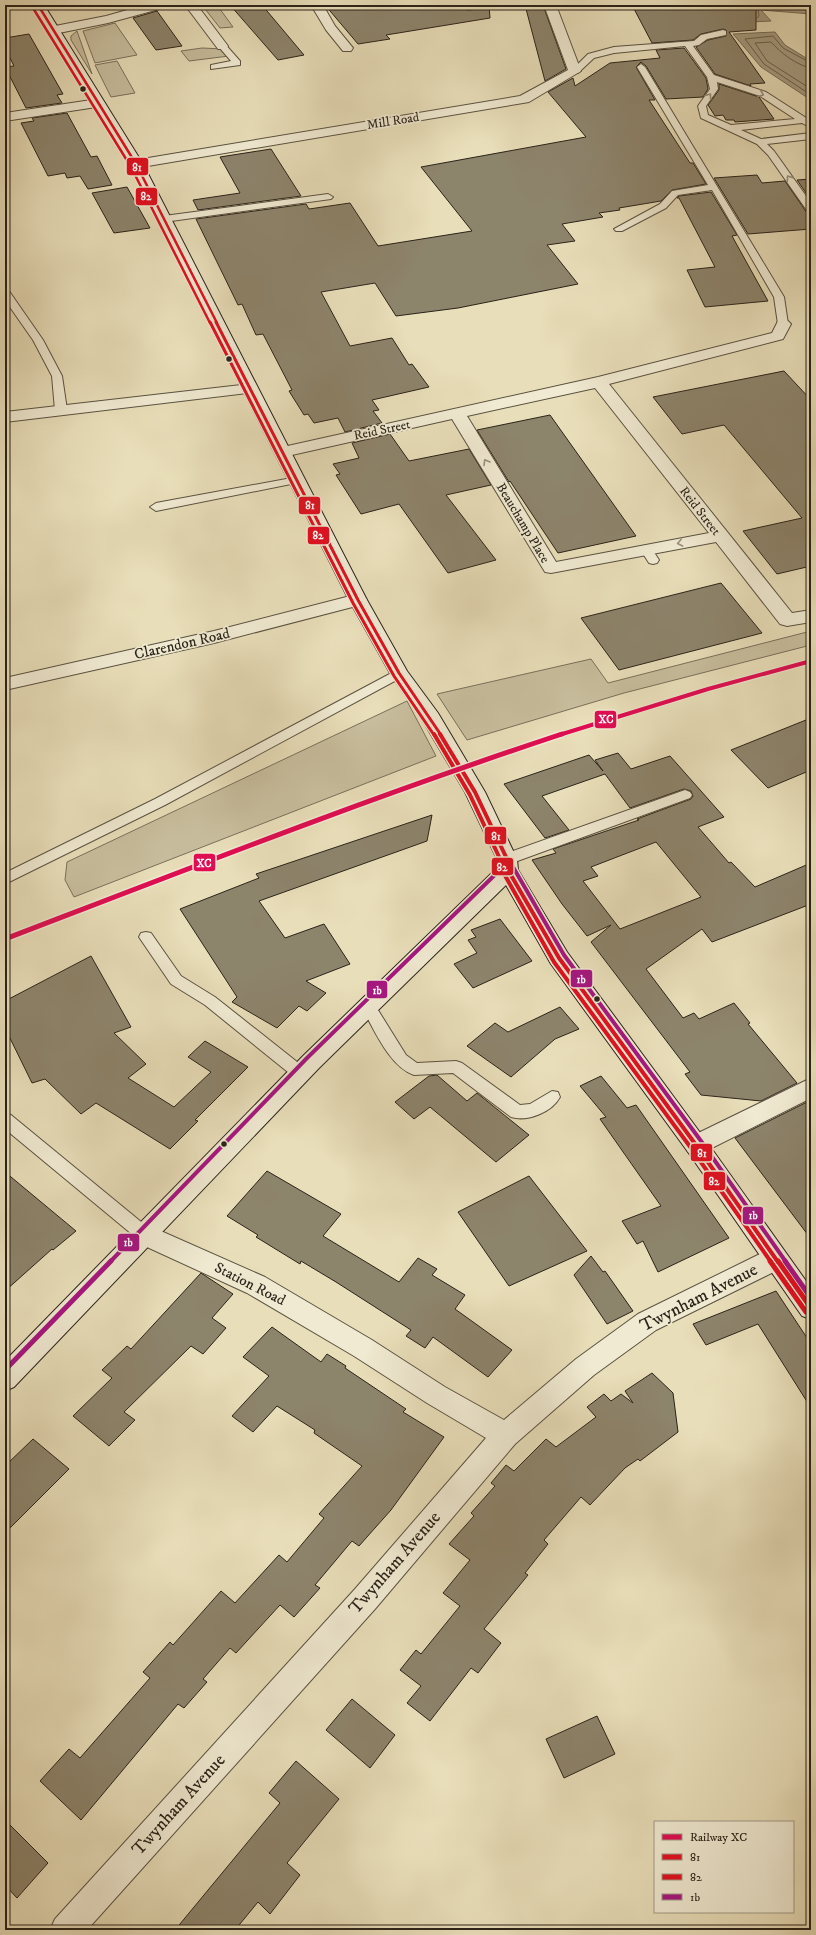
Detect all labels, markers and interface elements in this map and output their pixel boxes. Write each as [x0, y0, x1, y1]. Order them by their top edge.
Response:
unlabelled marker [78, 84, 88, 94]
one-way arrow [758, 90, 765, 98]
one-way arrow [704, 93, 712, 100]
street label: Mill Road [366, 109, 421, 133]
line badge: 81 [126, 157, 149, 176]
text: 81 [132, 161, 142, 175]
one-way arrow [787, 176, 794, 183]
line badge: 82 [135, 187, 158, 206]
text: 82 [141, 190, 152, 204]
unlabelled marker [224, 354, 234, 364]
street label: Reid Street [352, 416, 412, 444]
one-way arrow [484, 459, 491, 466]
street label: Beauchamp Place [493, 480, 553, 566]
street label: Reid Street [676, 483, 724, 539]
line badge: 81 [298, 496, 321, 515]
text: 81 [305, 499, 315, 513]
line badge: 82 [307, 526, 330, 545]
text: 82 [313, 529, 324, 543]
one-way arrow [677, 538, 683, 547]
street label: Clarendon Road [132, 624, 232, 664]
line badge: XC [594, 710, 617, 729]
text: XC [598, 713, 614, 727]
line badge: 81 [484, 826, 507, 845]
text: 81 [491, 830, 501, 844]
line badge: XC [193, 853, 216, 872]
text: XC [196, 857, 212, 871]
line badge: 82 [491, 857, 514, 876]
text: 82 [497, 861, 508, 875]
line badge: 1b [570, 969, 593, 988]
text: 1b [576, 973, 586, 987]
line badge: 1b [366, 980, 388, 999]
text: 1b [372, 984, 382, 998]
unlabelled marker [592, 994, 602, 1004]
unlabelled marker [219, 1139, 229, 1149]
line badge: 81 [690, 1143, 713, 1162]
text: 81 [697, 1147, 707, 1161]
line badge: 82 [703, 1171, 726, 1191]
text: 82 [709, 1175, 720, 1189]
line badge: 1b [742, 1206, 764, 1225]
text: 1b [748, 1209, 758, 1223]
line badge: 1b [117, 1233, 140, 1252]
text: 1b [123, 1236, 133, 1250]
street label: Station Road [211, 1258, 289, 1310]
street label: Twynham Avenue [637, 1259, 761, 1337]
street label: Twynham Avenue [344, 1507, 446, 1619]
street label: Twynham Avenue [128, 1750, 230, 1860]
legend [654, 1821, 794, 1913]
text: Railway XC [690, 1830, 747, 1845]
text: 81 [690, 1850, 700, 1865]
text: 82 [690, 1870, 702, 1885]
text: 1b [690, 1890, 700, 1905]

